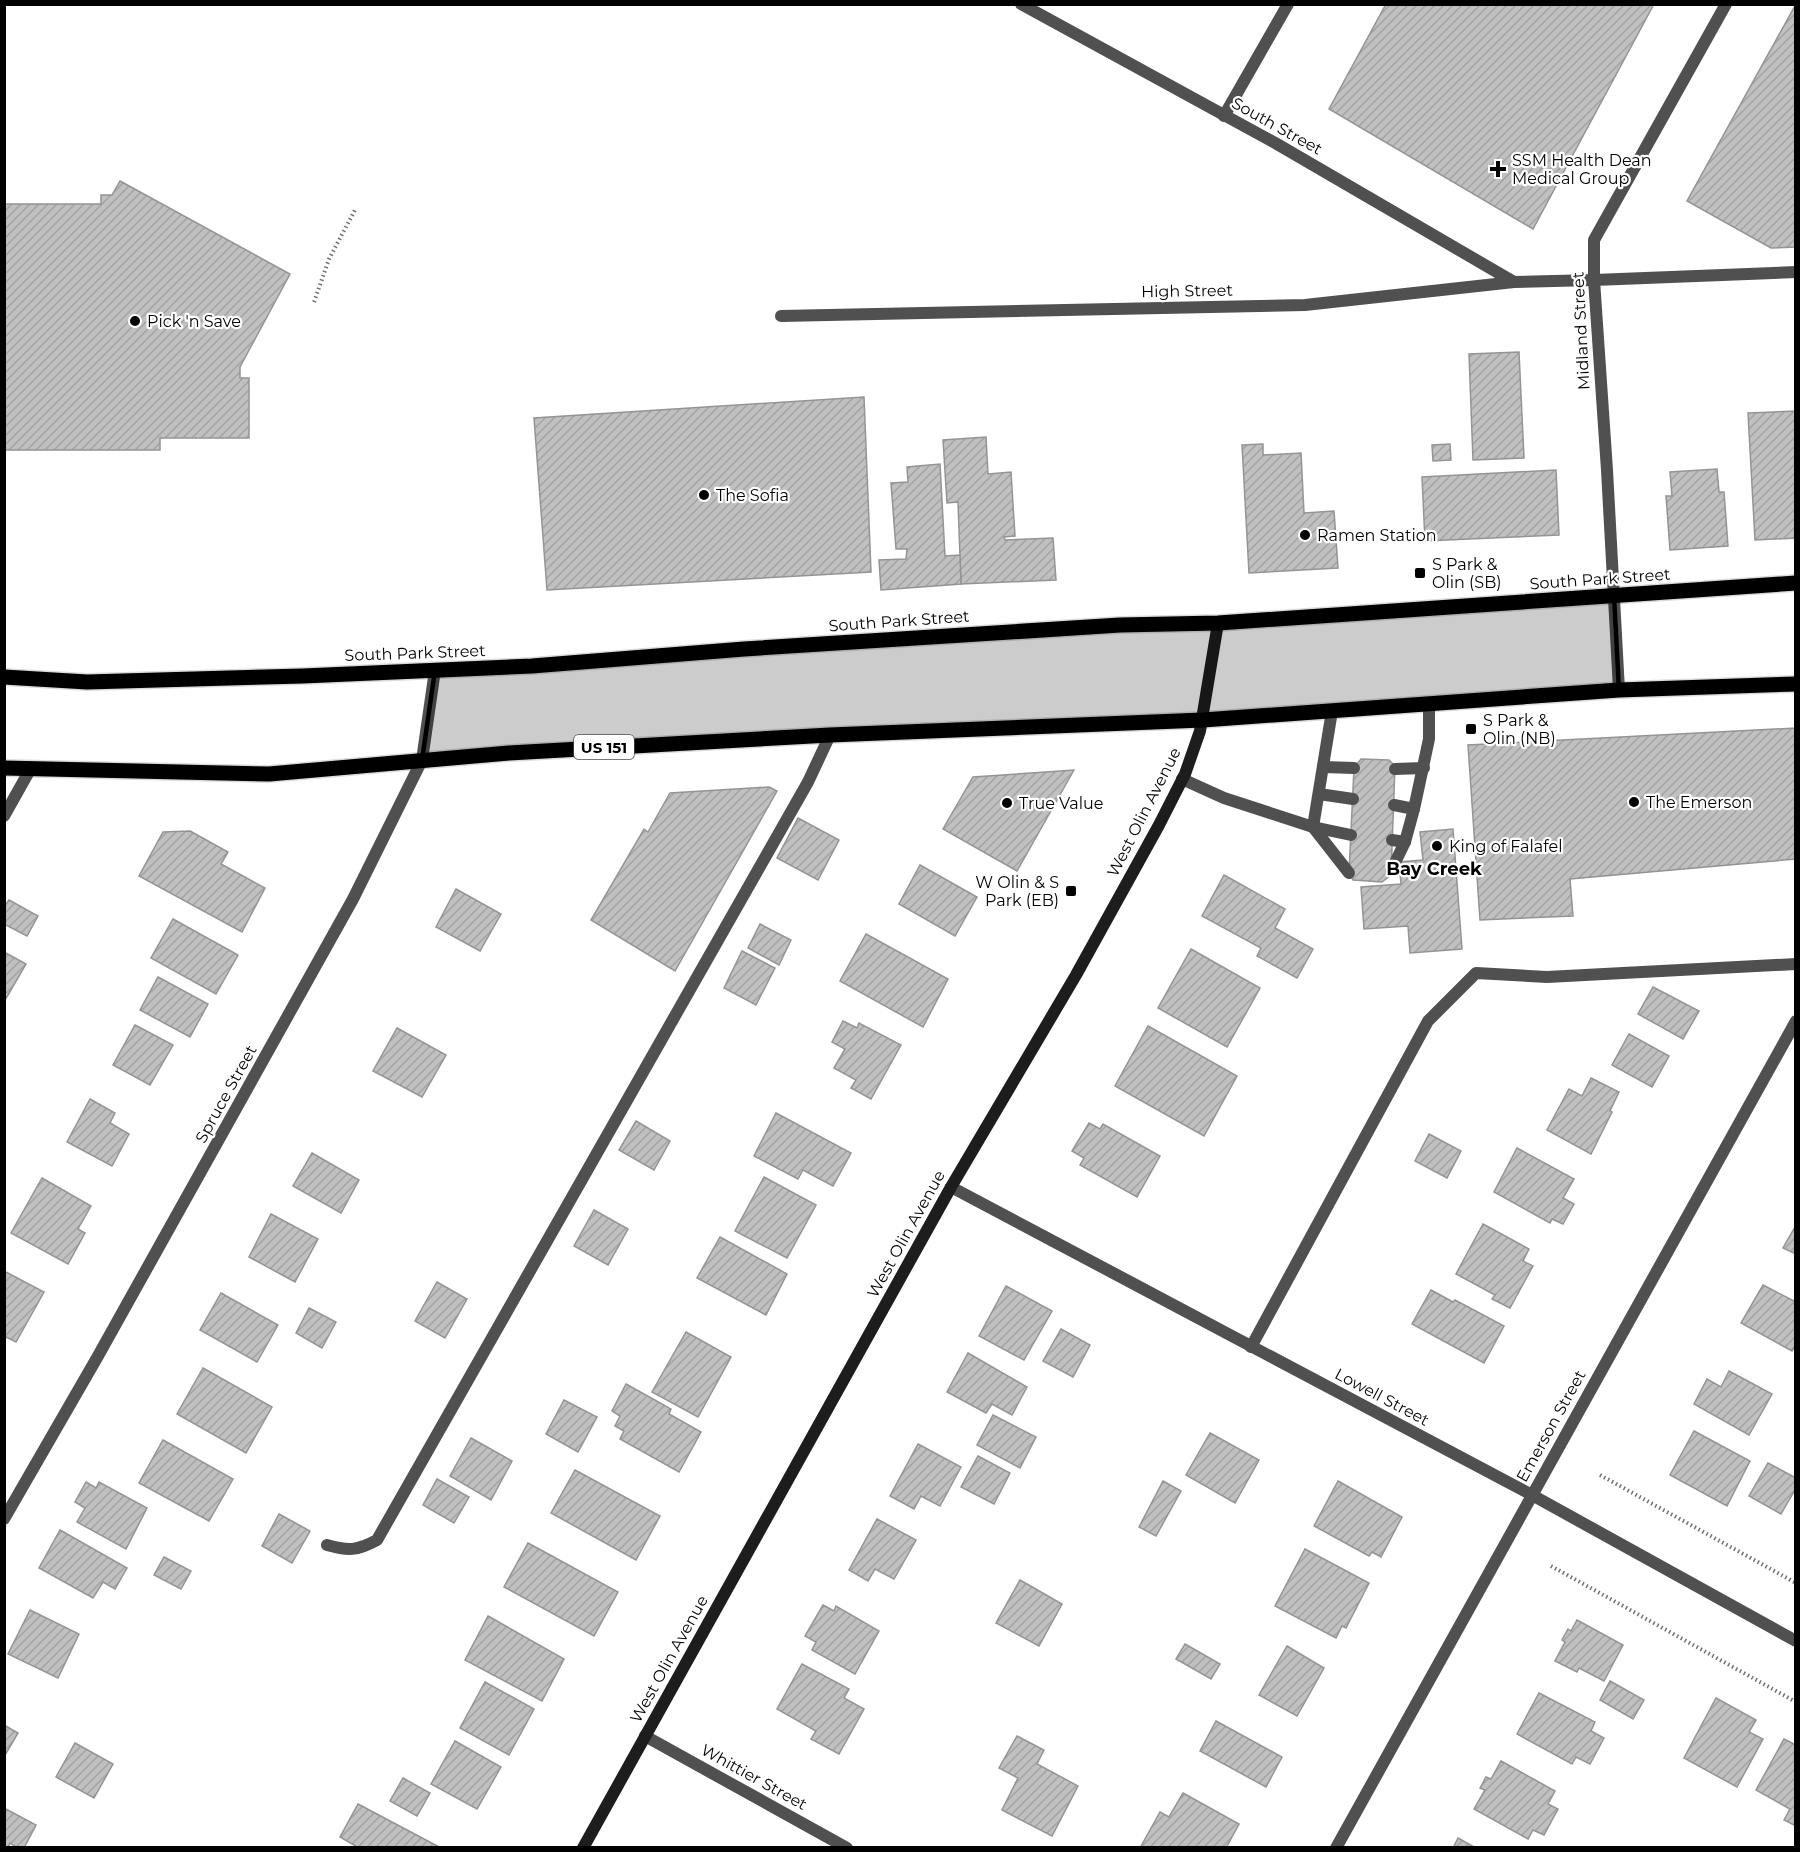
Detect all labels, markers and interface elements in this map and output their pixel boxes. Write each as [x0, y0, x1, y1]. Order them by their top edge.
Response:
street label: South Street [1228, 93, 1326, 159]
place label: SSM Health Dean Medical Group [1512, 151, 1652, 188]
marker: SSM Health Dean Medical Group [1489, 160, 1507, 178]
street label: Midland Street [1568, 271, 1594, 391]
street label: High Street [1141, 281, 1233, 301]
place label: Pick 'n Save [147, 312, 241, 331]
marker: Pick 'n Save [128, 314, 142, 328]
place label: The Sofia [716, 486, 789, 505]
marker: The Sofia [697, 488, 711, 502]
place label: Ramen Station [1317, 526, 1437, 545]
marker: Ramen Station [1298, 528, 1312, 542]
place label: S Park & Olin (SB) [1432, 555, 1501, 592]
street label: South Park Street [1529, 565, 1672, 593]
marker: S Park & Olin (SB) [1413, 566, 1427, 580]
street label: South Park Street [828, 607, 971, 635]
street label: South Park Street [344, 641, 486, 665]
place label: S Park & Olin (NB) [1483, 711, 1556, 748]
marker: S Park & Olin (NB) [1464, 722, 1478, 736]
road number: US 151 [574, 735, 634, 759]
street label: West Olin Avenue [1103, 744, 1185, 880]
place label: The Emerson [1646, 793, 1752, 812]
place label: True Value [1019, 794, 1103, 813]
marker: The Emerson [1627, 795, 1641, 809]
marker: True Value [1000, 796, 1014, 810]
place label: King of Falafel [1449, 837, 1563, 856]
marker: King of Falafel [1430, 839, 1444, 853]
district label: Bay Creek [1386, 858, 1482, 880]
place label: W Olin & S Park (EB) [975, 873, 1059, 910]
marker: W Olin & S Park (EB) [1064, 884, 1078, 898]
street label: Spruce Street [191, 1041, 261, 1146]
street label: West Olin Avenue [863, 1167, 949, 1301]
street label: Lowell Street [1332, 1364, 1433, 1430]
street label: Emerson Street [1512, 1366, 1590, 1485]
street label: West Olin Avenue [626, 1592, 712, 1726]
street label: Whittier Street [698, 1740, 811, 1814]

